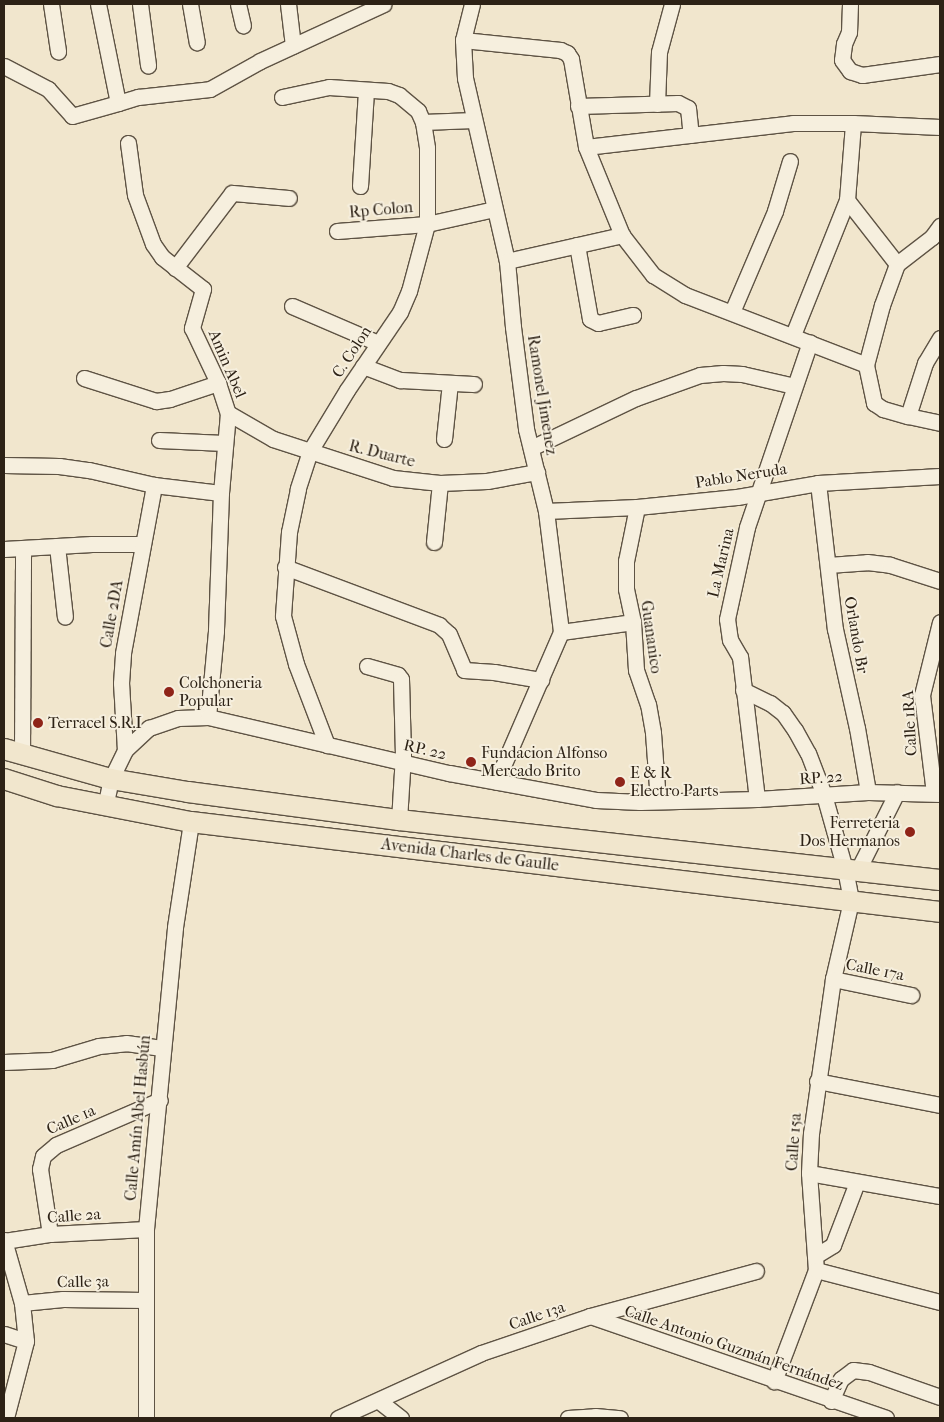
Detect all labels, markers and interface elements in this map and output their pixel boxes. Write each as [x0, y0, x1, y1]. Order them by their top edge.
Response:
street label: Rp Colon [348, 198, 414, 222]
street label: C. Colon [328, 323, 376, 381]
street label: Amin Abel [204, 327, 250, 401]
street label: Ramonel Jimenez [523, 334, 561, 456]
street label: R. Duarte [347, 436, 417, 472]
street label: Pablo Neruda [694, 459, 788, 493]
street label: La Marina [704, 526, 738, 600]
street label: Calle 2DA [97, 579, 127, 649]
street label: Orlando Br [840, 595, 872, 675]
street label: Guananico [636, 599, 666, 675]
place label: Colchoneria Popular [179, 673, 262, 711]
marker: Colchoneria Popular [163, 686, 175, 698]
street label: Calle 1RA [899, 690, 921, 756]
place label: Terracel S.R.I [48, 713, 142, 733]
marker: Terracel S.R.I [32, 717, 44, 729]
street label: RP. 22 [402, 736, 448, 764]
place label: Fundacion Alfonso Mercado Brito [481, 743, 607, 781]
marker: Fundacion Alfonso Mercado Brito [465, 756, 477, 768]
place label: E & R Electro Parts [630, 763, 718, 801]
street label: RP. 22 [799, 767, 843, 789]
marker: E & R Electro Parts [614, 776, 626, 788]
place label: Ferreteria Dos Hermanos [799, 813, 900, 851]
marker: Ferreteria Dos Hermanos [904, 826, 916, 838]
street label: Avenida Charles de Gaulle [380, 835, 560, 875]
street label: Calle 17a [844, 955, 906, 985]
street label: Calle Amín Abel Hasbún [121, 1034, 155, 1202]
street label: Calle 1a [44, 1101, 98, 1139]
street label: Calle 15a [782, 1112, 806, 1172]
street label: Calle 2a [46, 1205, 102, 1227]
street label: Calle 3a [57, 1272, 109, 1292]
street label: Calle 13a [506, 1297, 568, 1335]
street label: Calle Antonio Guzmán Fernández [622, 1301, 846, 1395]

